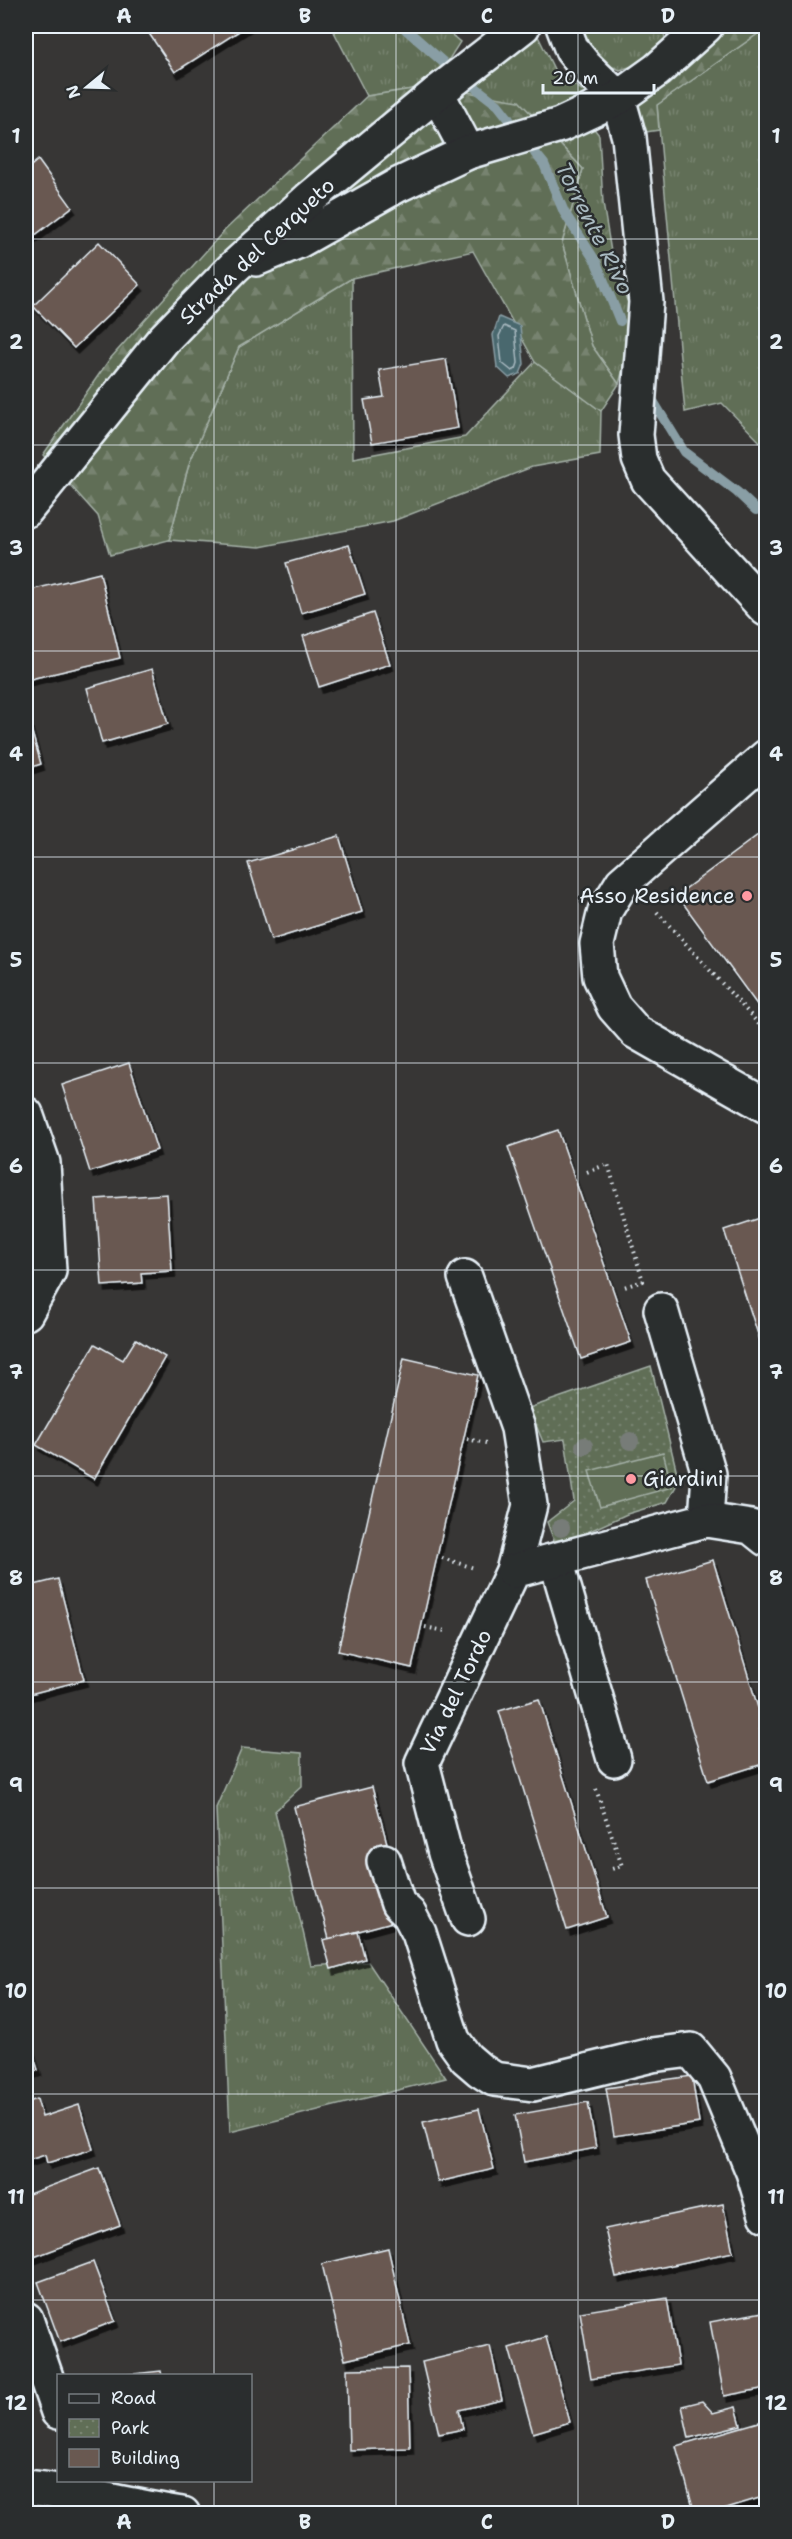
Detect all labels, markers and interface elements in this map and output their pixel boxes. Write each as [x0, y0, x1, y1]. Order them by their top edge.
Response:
text: A [116, 3, 132, 29]
text: B [299, 3, 311, 29]
text: C [481, 3, 493, 29]
text: D [661, 3, 675, 29]
north arrow [57, 57, 117, 117]
scale bar [543, 57, 654, 95]
text: 20 m [552, 66, 598, 90]
text: N [61, 82, 85, 101]
text: 1 [11, 123, 21, 149]
text: 1 [771, 123, 781, 149]
water label: Torrente Rivo [549, 157, 640, 299]
street label: Strada del Cerqueto [173, 171, 341, 331]
text: 2 [9, 329, 23, 355]
text: 2 [769, 329, 783, 355]
text: 3 [9, 535, 23, 561]
text: 3 [769, 535, 783, 561]
text: 4 [9, 741, 23, 767]
text: 4 [769, 741, 783, 767]
place label: Asso Residence [579, 882, 735, 910]
marker: Asso Residence [740, 889, 754, 903]
text: 5 [10, 947, 22, 973]
text: 5 [770, 947, 782, 973]
text: 6 [9, 1153, 23, 1179]
text: 6 [769, 1153, 783, 1179]
text: 7 [9, 1359, 23, 1385]
text: 7 [769, 1359, 783, 1385]
place label: Giardini [643, 1465, 724, 1493]
marker: Giardini [624, 1472, 638, 1486]
text: 8 [9, 1565, 23, 1591]
text: 8 [769, 1565, 783, 1591]
street label: Via del Tordo [414, 1625, 498, 1759]
text: 9 [9, 1772, 23, 1798]
text: 9 [769, 1772, 783, 1798]
text: 10 [5, 1978, 27, 2004]
text: 10 [765, 1978, 787, 2004]
text: 11 [7, 2184, 25, 2210]
text: 11 [767, 2184, 785, 2210]
legend [57, 2374, 252, 2482]
text: Road [111, 2386, 156, 2410]
text: 12 [5, 2390, 27, 2416]
text: 12 [765, 2390, 787, 2416]
text: Park [111, 2416, 150, 2440]
text: Building [111, 2446, 180, 2470]
text: A [116, 2509, 132, 2535]
text: B [299, 2509, 311, 2535]
text: C [481, 2509, 493, 2535]
text: D [661, 2509, 675, 2535]

